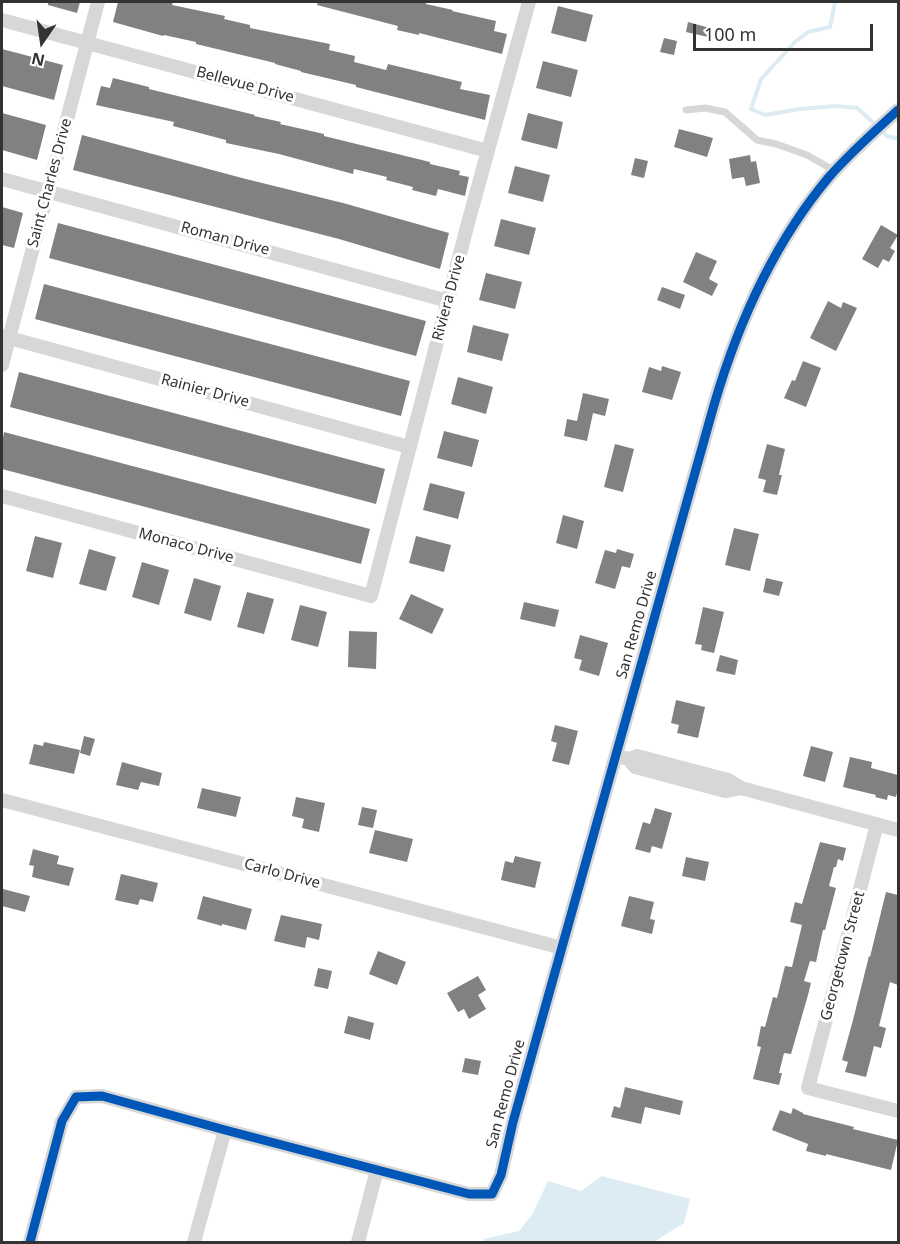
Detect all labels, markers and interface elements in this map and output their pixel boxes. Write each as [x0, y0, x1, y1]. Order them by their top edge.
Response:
north arrow [12, 12, 72, 72]
scale bar [696, 12, 876, 50]
text: 100 m [704, 22, 756, 46]
text: N [29, 47, 47, 72]
street label: Bellevue Drive [194, 63, 296, 107]
street label: Saint Charles Drive [24, 116, 76, 250]
street label: Roman Drive [179, 219, 271, 259]
street label: Riviera Drive [429, 253, 469, 343]
street label: Rainier Drive [159, 371, 251, 411]
street label: Monaco Drive [137, 525, 235, 567]
street label: San Remo Drive [613, 569, 661, 681]
street label: Carlo Drive [242, 855, 322, 893]
street label: Georgetown Street [817, 889, 869, 1023]
street label: San Remo Drive [483, 1038, 529, 1150]

